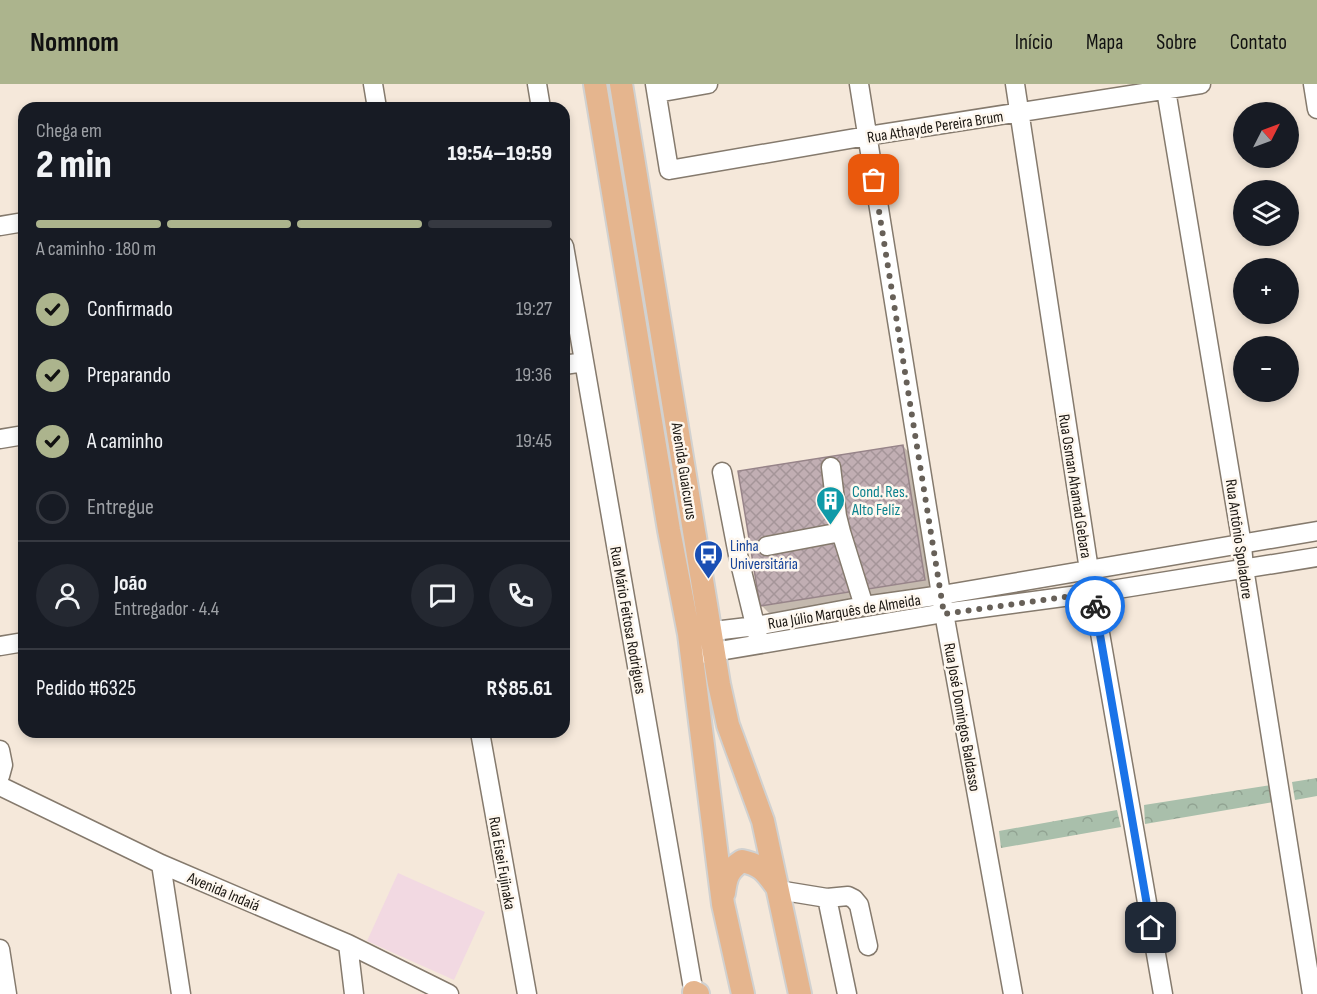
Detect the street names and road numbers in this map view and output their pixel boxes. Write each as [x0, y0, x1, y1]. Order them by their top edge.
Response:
street label: Rua Athayde Pereira Brum [866, 107, 1005, 148]
street label: Rua Osman Ahamad Gebara [1054, 413, 1095, 560]
street label: Avenida Guaicurus [666, 420, 701, 522]
street label: Rua Antônio Spoladore [1221, 478, 1256, 600]
street label: Rua Mário Feitosa Rodrigues [605, 545, 650, 696]
street label: Rua Júlio Marquês de Almeida [766, 591, 922, 634]
street label: Rua José Domingos Baldasso [939, 642, 984, 793]
street label: Rua Eisei Fujinaka [484, 815, 519, 911]
street label: Avenida Indaiá [184, 868, 262, 916]

